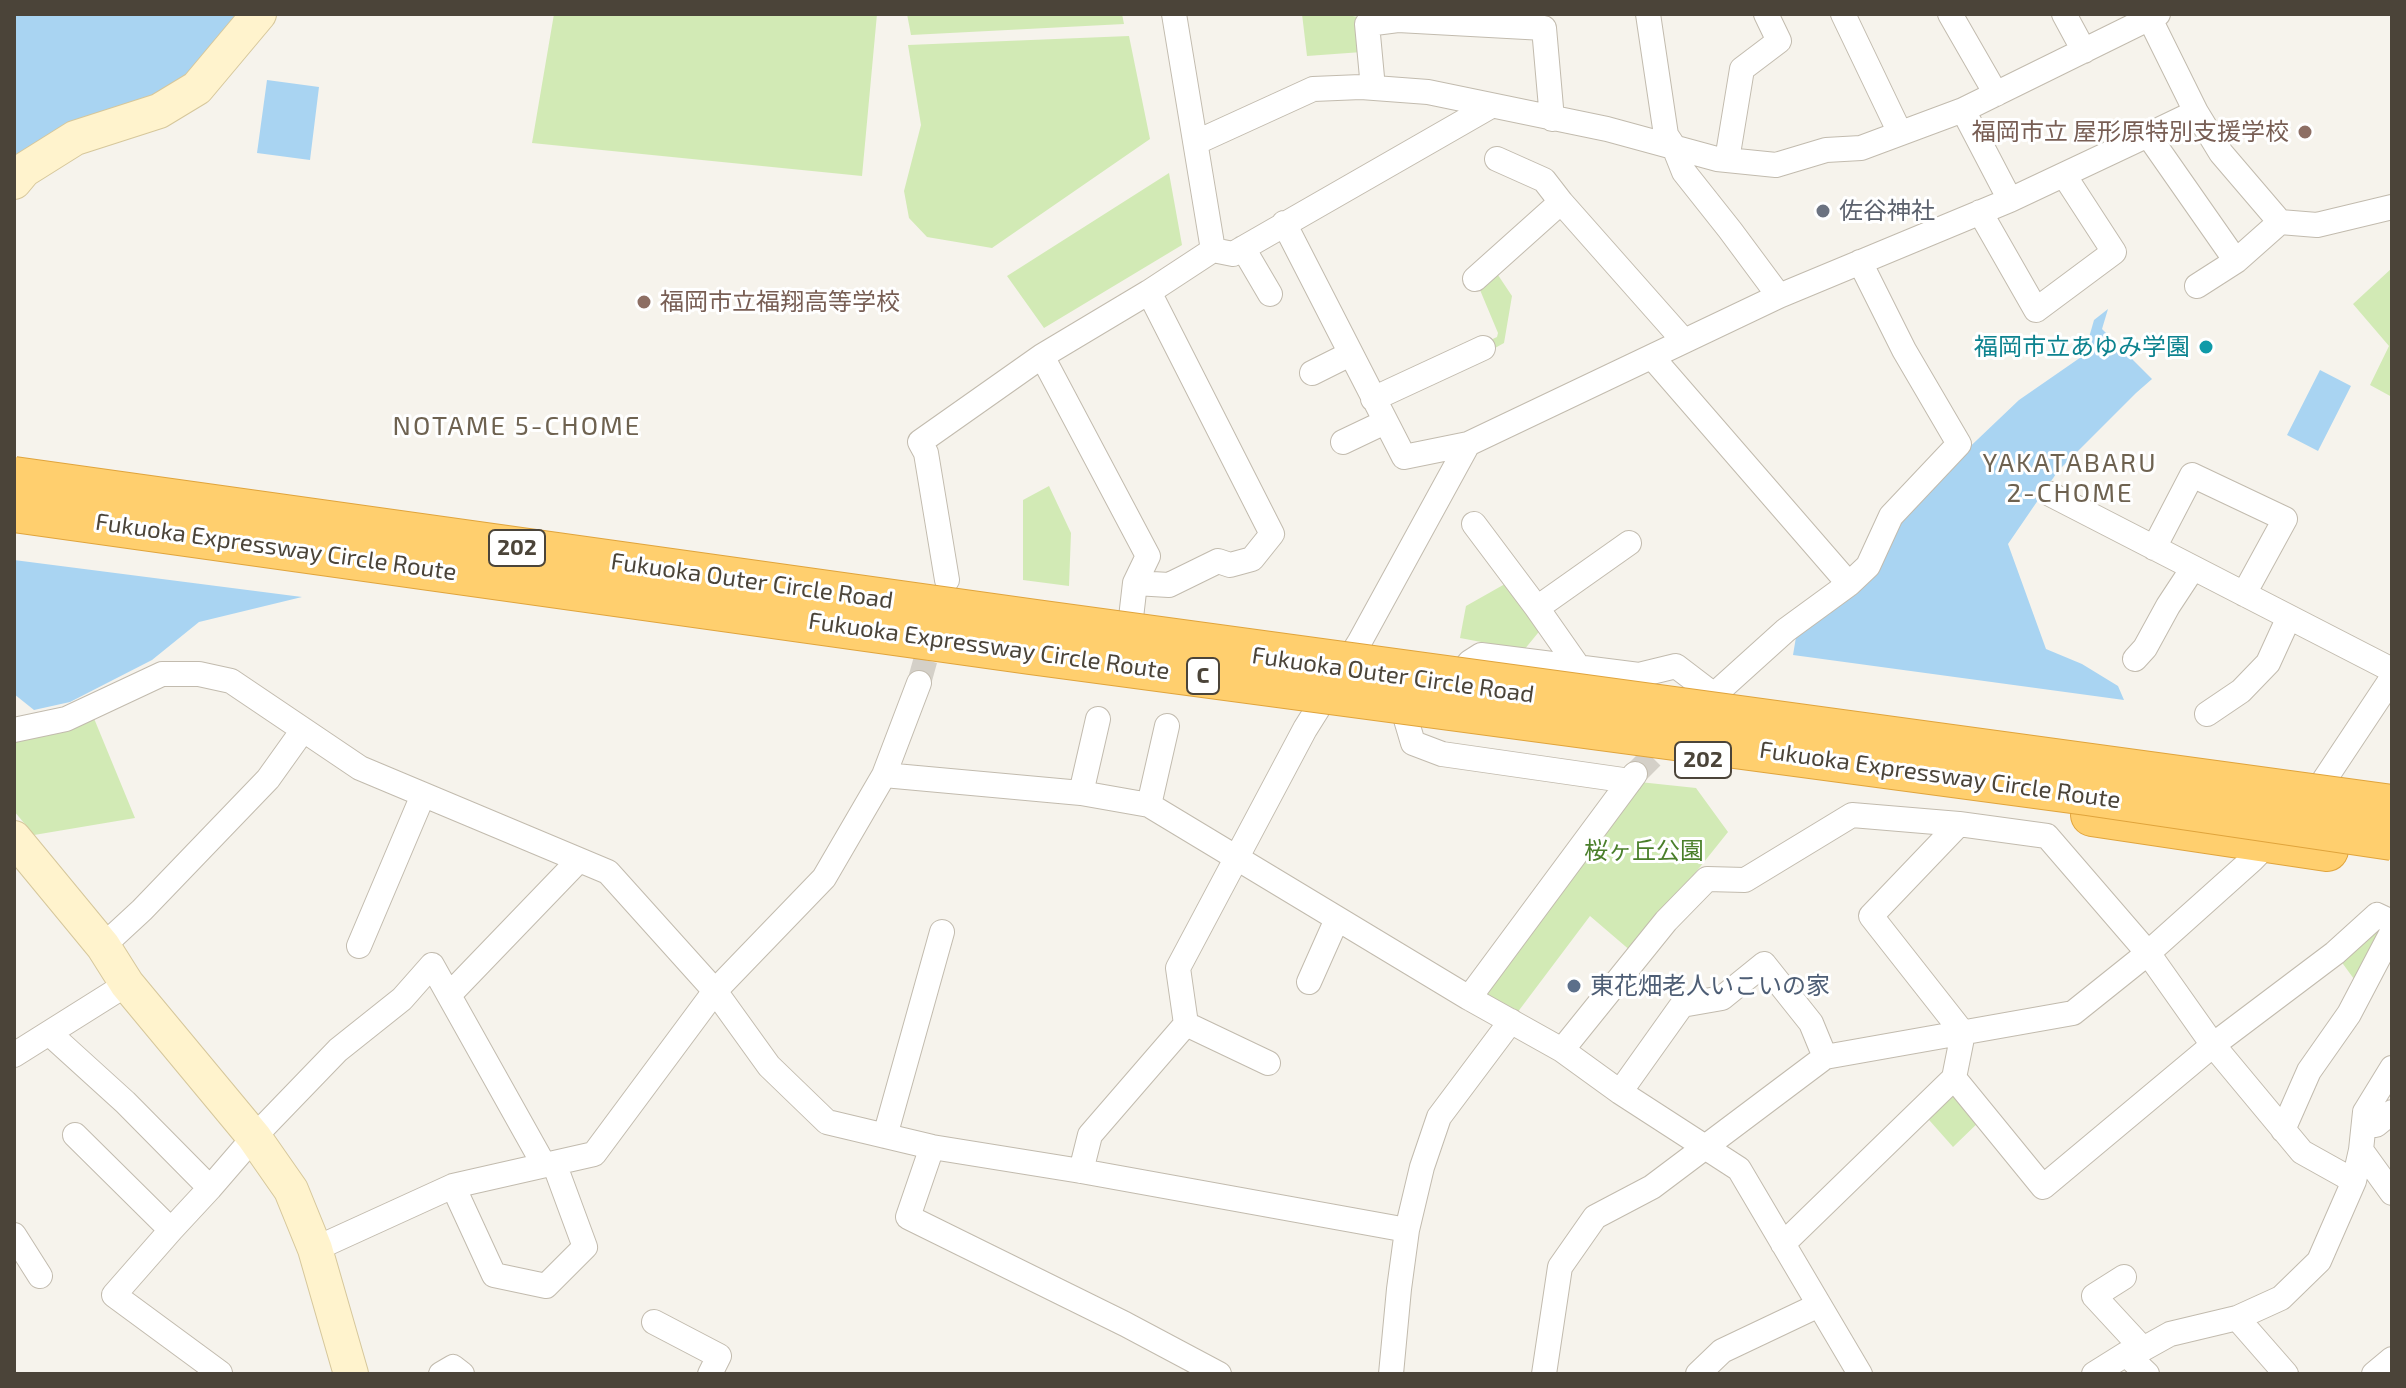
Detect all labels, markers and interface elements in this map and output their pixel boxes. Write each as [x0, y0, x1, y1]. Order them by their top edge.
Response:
place label: 福岡市立 屋形原特別支援学校 [1972, 118, 2289, 146]
marker: 福岡市立 屋形原特別支援学校 [2296, 123, 2314, 141]
place label: 佐谷神社 [1839, 197, 1935, 225]
marker: 佐谷神社 [1814, 202, 1832, 220]
place label: 福岡市立福翔高等学校 [660, 288, 900, 316]
marker: 福岡市立福翔高等学校 [635, 293, 653, 311]
place label: 福岡市立あゆみ学園 [1974, 333, 2190, 361]
marker: 福岡市立あゆみ学園 [2197, 338, 2215, 356]
district label: NOTAME 5-CHOME [393, 410, 641, 442]
district label: YAKATABARU 2-CHOME [1983, 447, 2157, 508]
street label: Fukuoka Expressway Circle Route [94, 507, 458, 587]
road number: 202 [489, 530, 545, 566]
street label: Fukuoka Outer Circle Road [609, 547, 895, 615]
street label: Fukuoka Expressway Circle Route [807, 606, 1171, 686]
street label: Fukuoka Outer Circle Road [1250, 641, 1536, 709]
road number: C [1187, 658, 1219, 694]
street label: Fukuoka Expressway Circle Route [1758, 735, 2122, 815]
road number: 202 [1675, 742, 1731, 778]
park label: 桜ヶ丘公園 [1584, 837, 1704, 865]
place label: 東花畑老人いこいの家 [1590, 972, 1830, 1000]
marker: 東花畑老人いこいの家 [1565, 977, 1583, 995]

